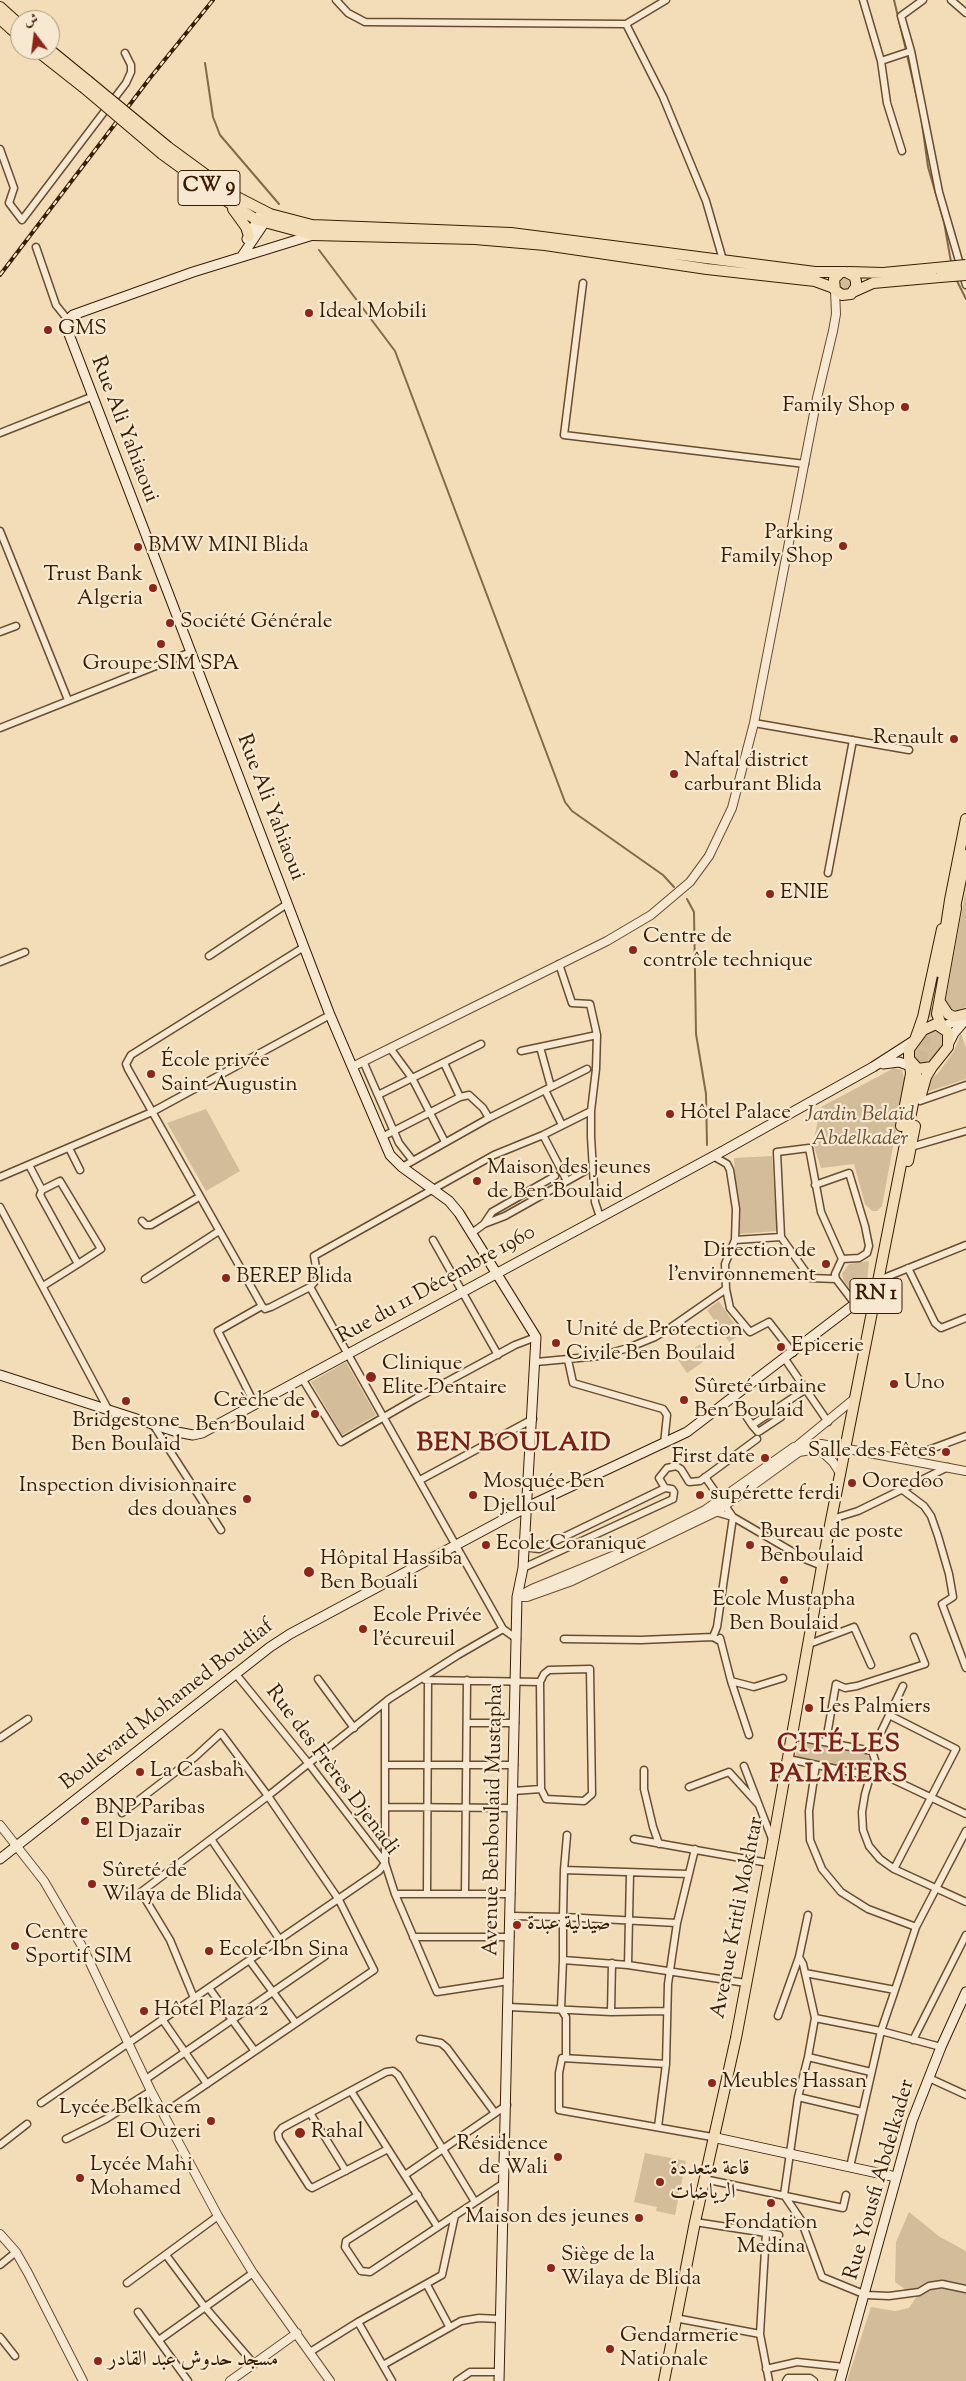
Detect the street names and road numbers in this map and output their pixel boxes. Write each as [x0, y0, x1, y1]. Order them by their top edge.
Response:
road number: CW 9 [178, 170, 240, 206]
street label: Rue Ali Yahiaoui [84, 353, 162, 507]
street label: Rue Ali Yahiaoui [230, 731, 308, 885]
street label: Rue du 11 Décembre 1960 [333, 1221, 541, 1351]
road number: RN 1 [850, 1278, 902, 1314]
street label: Boulevard Mohamed Boudiaf [56, 1615, 280, 1797]
street label: Rue des Frères Djenadi [259, 1681, 403, 1861]
street label: Avenue Benboulaid Mustapha [480, 1684, 510, 1956]
street label: Avenue Kritli Mokhtar [707, 1815, 771, 2021]
street label: Rue Yousfi Abdelkader [840, 2077, 922, 2283]

